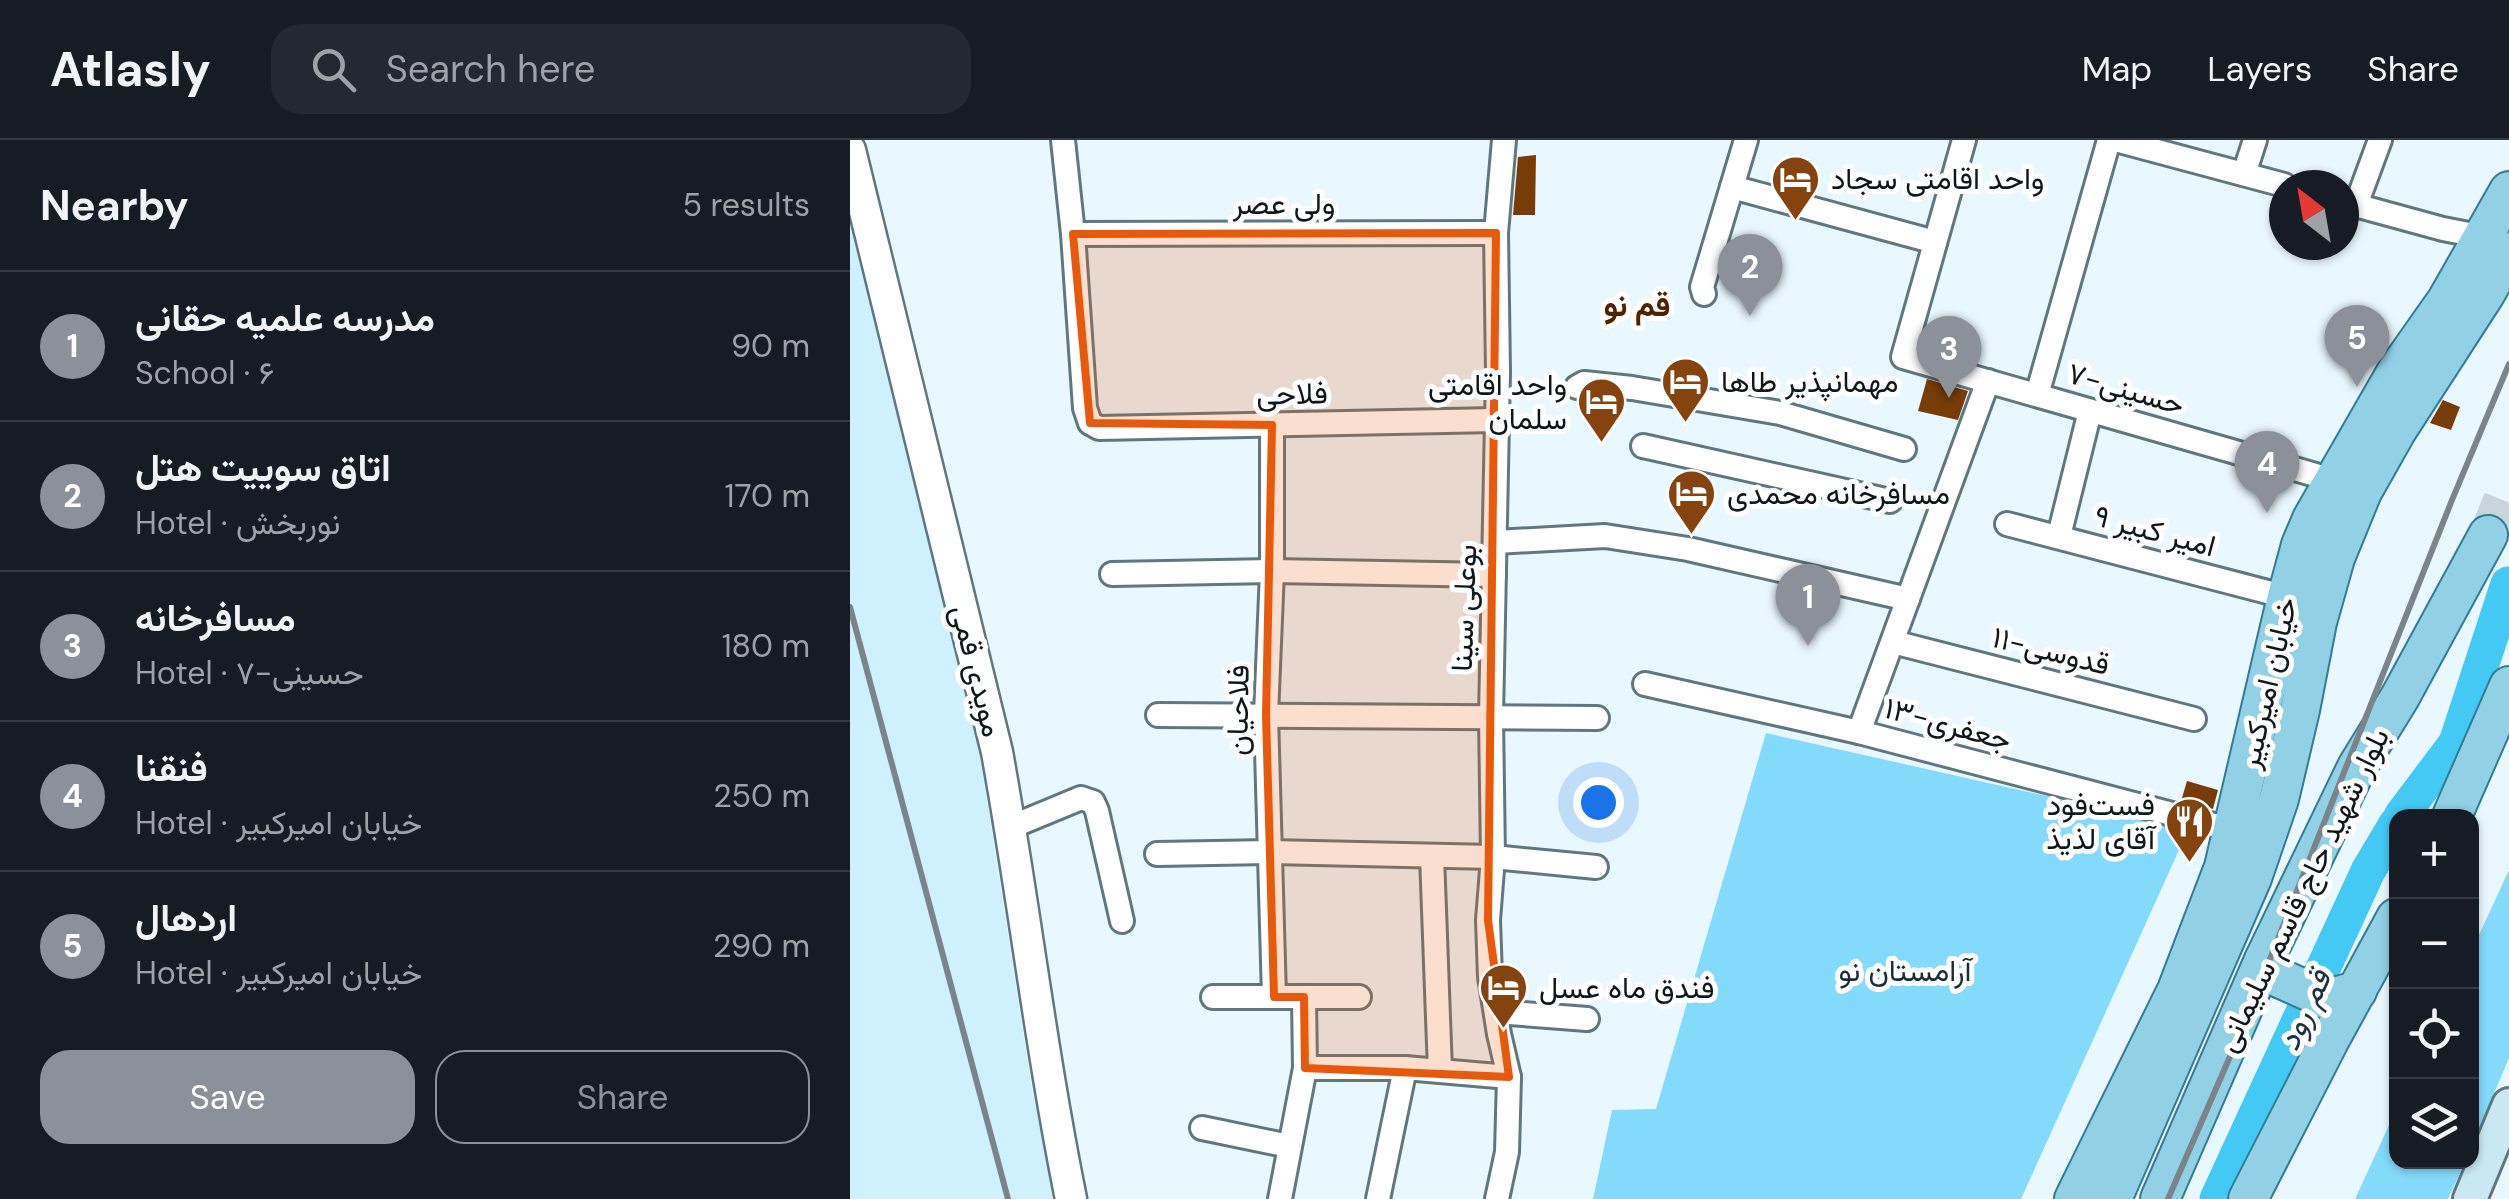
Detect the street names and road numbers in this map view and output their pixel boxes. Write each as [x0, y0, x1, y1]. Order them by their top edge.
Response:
street label: ولی عصر [1232, 184, 1335, 223]
street label: حسینی-۷ [2063, 353, 2189, 424]
street label: فلاحی [1256, 373, 1328, 414]
street label: امیر کبیر ۹ [2090, 496, 2220, 565]
street label: بوعلی سینا [1442, 544, 1485, 672]
street label: خیابان امیرکبیر [2229, 593, 2306, 773]
street label: مویدی قمی [942, 601, 1013, 741]
street label: قدوسی-۱۱ [1988, 617, 2114, 684]
street label: فلاحیان [1217, 664, 1258, 756]
street label: جعفری-۱۳ [1880, 688, 2016, 759]
street label: بلوار شهید حاج قاسم سلیمانی [2207, 721, 2399, 1059]

